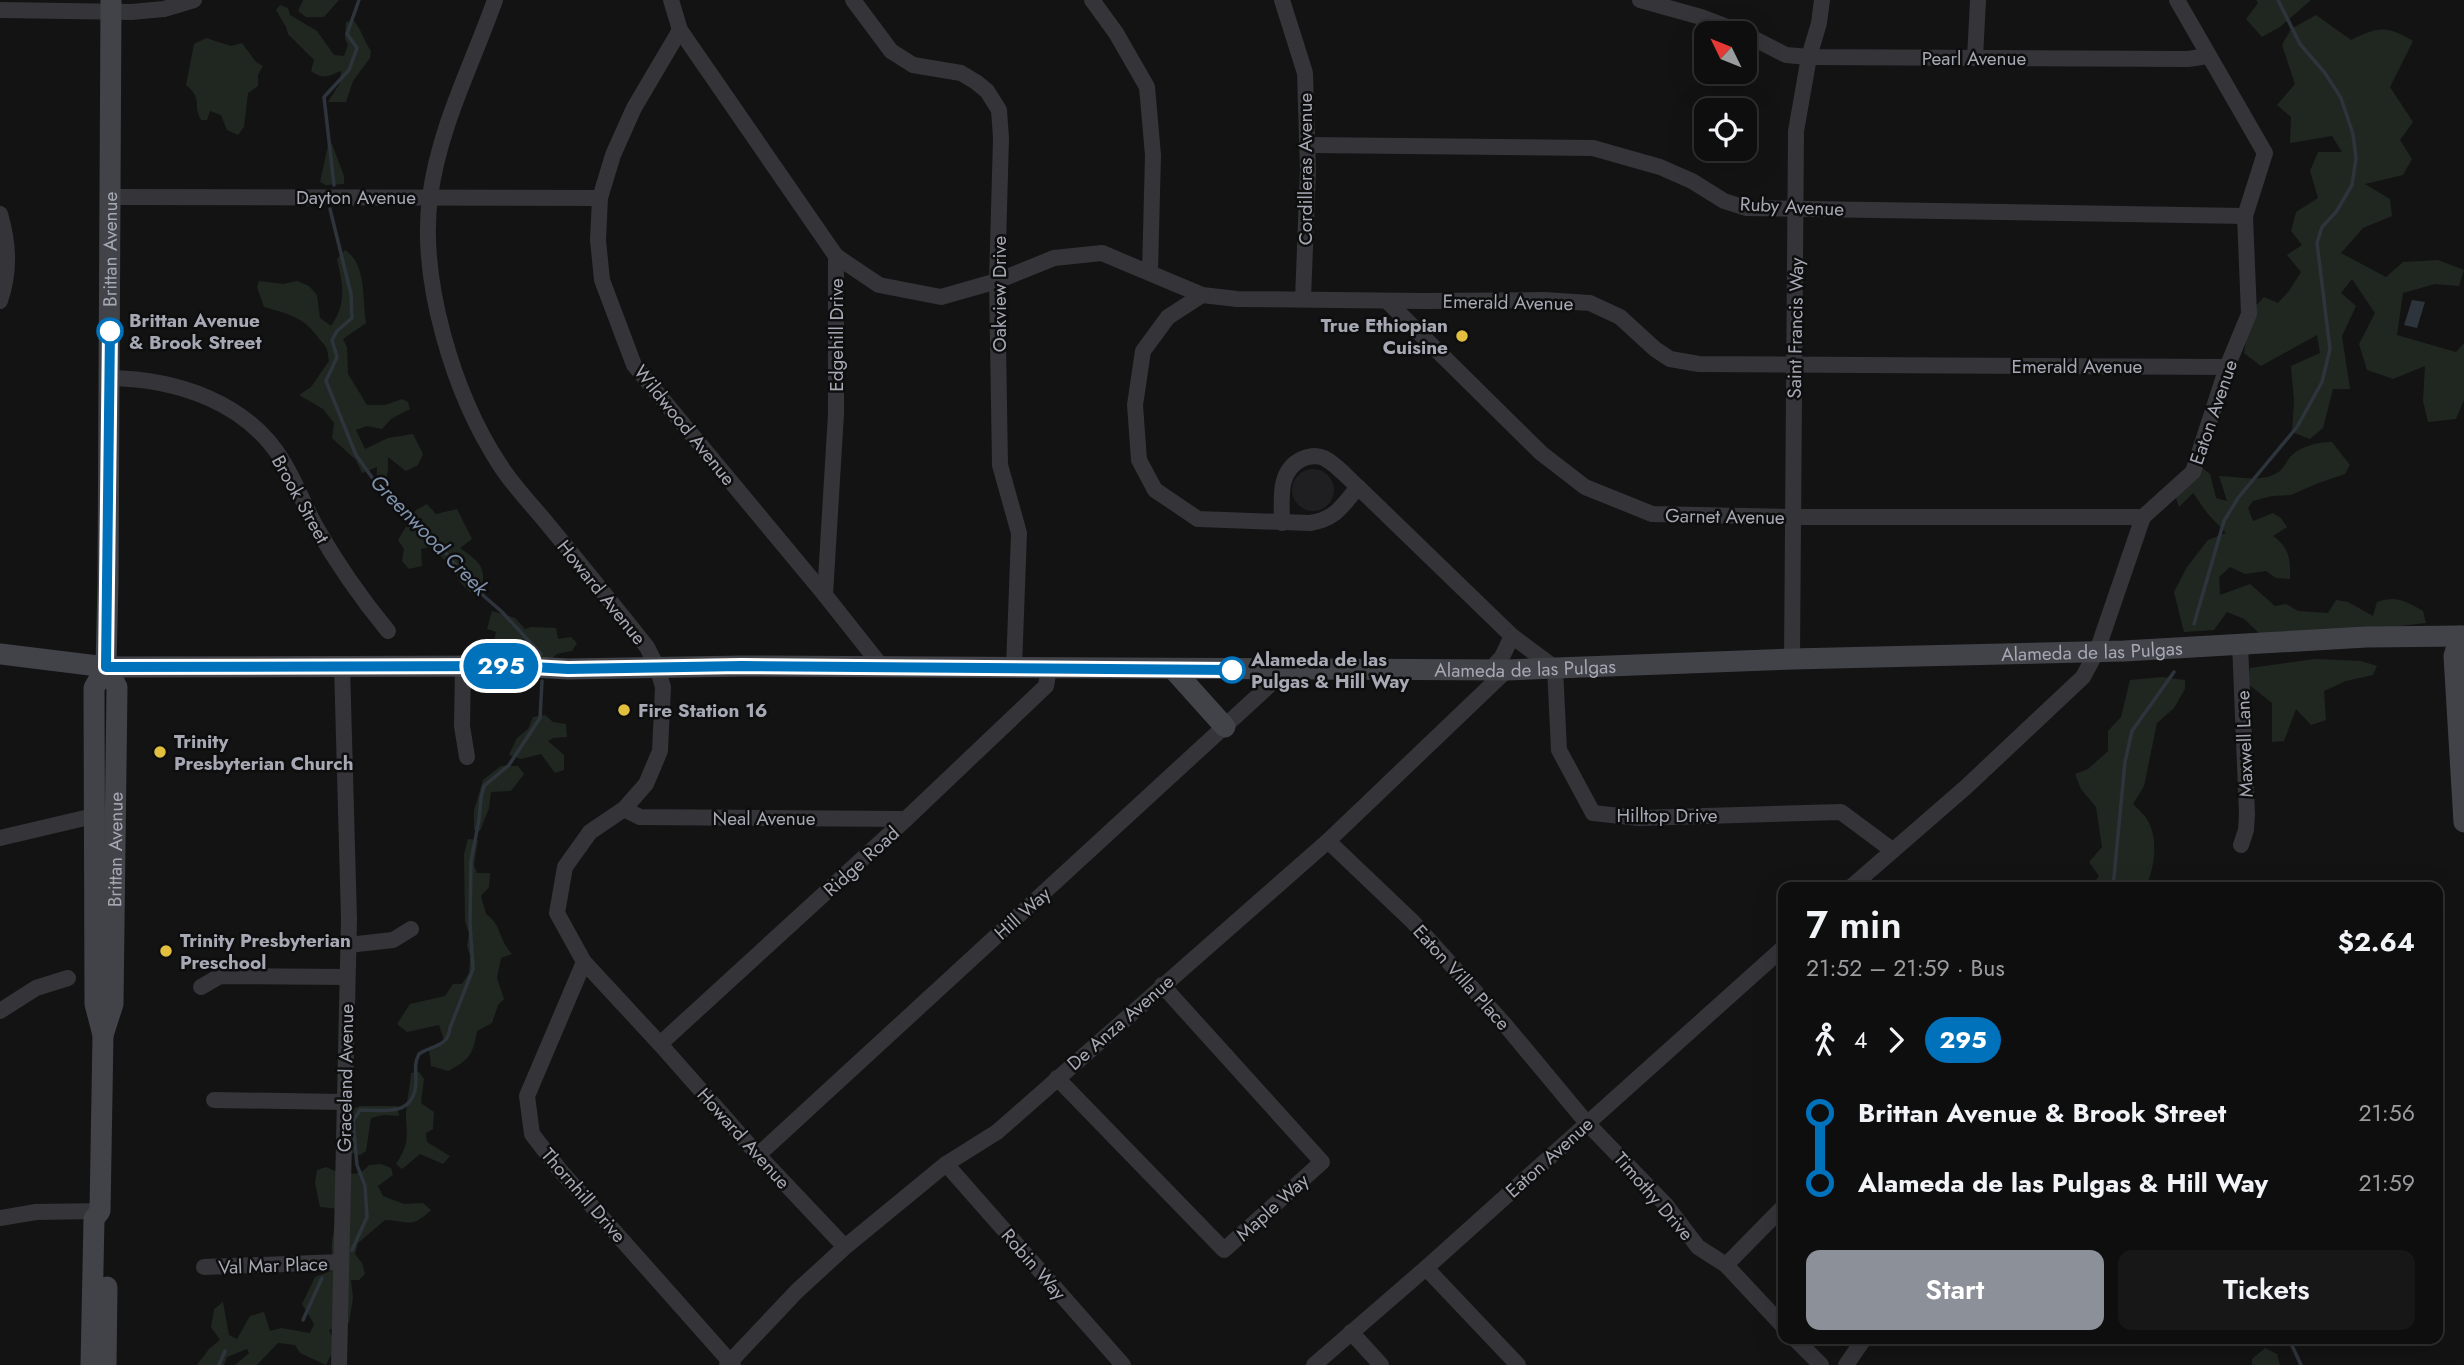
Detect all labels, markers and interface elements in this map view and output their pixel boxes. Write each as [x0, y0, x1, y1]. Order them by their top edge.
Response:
north arrow [1694, 21, 1757, 84]
map controls [1694, 21, 1757, 161]
street label: Pearl Avenue [1922, 45, 2026, 72]
street label: Cordilleras Avenue [1292, 93, 1319, 245]
button: locate [1694, 98, 1757, 161]
street label: Dayton Avenue [296, 184, 416, 211]
street label: Ruby Avenue [1739, 190, 1845, 223]
street label: Brittan Avenue [96, 191, 124, 307]
street label: Oakview Drive [986, 236, 1013, 352]
street label: Saint Francis Way [1781, 257, 1810, 399]
street label: Edgehill Drive [823, 278, 850, 392]
street label: Emerald Avenue [1442, 288, 1574, 317]
place label: Brittan Avenue & Brook Street [129, 307, 261, 356]
place label: True Ethiopian Cuisine [1321, 312, 1448, 361]
marker: Brittan Avenue & Brook Street [97, 318, 123, 344]
marker: True Ethiopian Cuisine [1454, 328, 1470, 344]
street label: Emerald Avenue [2012, 353, 2143, 380]
street label: Eaton Avenue [2183, 356, 2244, 468]
street label: Wildwood Avenue [628, 359, 742, 491]
street label: Brook Street [265, 450, 336, 549]
water label: Greenwood Creek [363, 468, 496, 603]
street label: Garnet Avenue [1665, 502, 1785, 531]
street label: Howard Avenue [551, 534, 653, 651]
street label: Alameda de las Pulgas [2001, 635, 2184, 668]
line badge: 295 [461, 643, 541, 689]
place label: Alameda de las Pulgas & Hill Way [1250, 646, 1410, 695]
text: 295 [477, 648, 525, 683]
street label: Alameda de las Pulgas [1434, 653, 1617, 684]
marker: Alameda de las Pulgas & Hill Way [1219, 657, 1245, 683]
street label: Maxwell Lane [2229, 690, 2260, 798]
place label: Fire Station 16 [638, 697, 768, 724]
marker: Fire Station 16 [616, 702, 632, 718]
place label: Trinity Presbyterian Church [174, 728, 354, 777]
marker: Trinity Presbyterian Church [152, 744, 168, 760]
street label: Brittan Avenue [101, 792, 130, 907]
street label: Hilltop Drive [1617, 802, 1718, 829]
street label: Neal Avenue [713, 805, 816, 832]
street label: Ridge Road [817, 820, 905, 903]
street label: Hill Way [988, 880, 1057, 946]
text: 7 min [1806, 897, 1902, 952]
street label: Eaton Villa Place [1407, 918, 1517, 1036]
text: $2.64 [2338, 923, 2415, 961]
place label: Trinity Presbyterian Preschool [180, 927, 351, 976]
marker: Trinity Presbyterian Preschool [158, 943, 174, 959]
text: 21:52 – 21:59 · Bus [1806, 951, 2005, 985]
street label: De Anza Avenue [1061, 968, 1180, 1076]
street label: Graceland Avenue [331, 1003, 360, 1152]
icon: walk [1806, 1021, 1844, 1059]
icon: forward [1877, 1021, 1915, 1059]
text: 295 [1939, 1022, 1987, 1057]
text: 4 [1854, 1023, 1867, 1057]
street label: Howard Avenue [691, 1082, 797, 1195]
text: Brittan Avenue & Brook Street [1858, 1094, 2226, 1132]
text: 21:56 [2358, 1096, 2415, 1130]
street label: Eaton Avenue [1500, 1111, 1599, 1204]
street label: Thornhill Drive [535, 1142, 632, 1249]
street label: Timothy Drive [1607, 1146, 1700, 1247]
text: Alameda de las Pulgas & Hill Way [1858, 1164, 2268, 1202]
text: 21:59 [2358, 1166, 2415, 1200]
street label: Maple Way [1230, 1167, 1315, 1247]
street label: Robin Way [995, 1223, 1073, 1306]
street label: Val Mar Place [218, 1250, 328, 1281]
button: Start [1806, 1250, 2104, 1330]
button: Tickets [2118, 1250, 2415, 1330]

